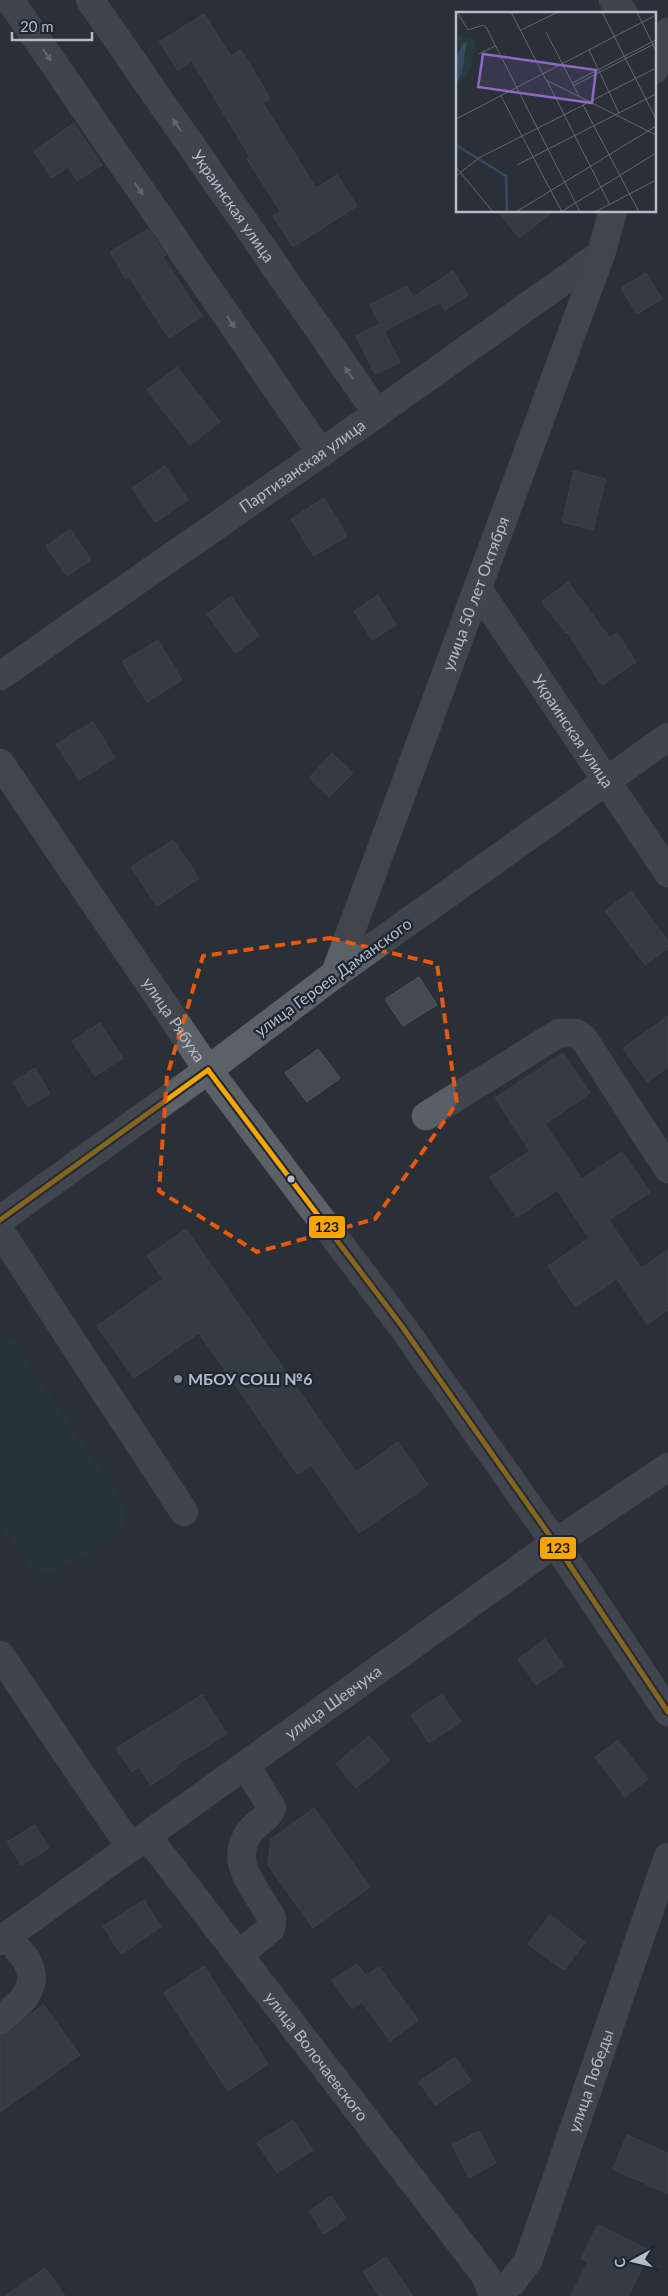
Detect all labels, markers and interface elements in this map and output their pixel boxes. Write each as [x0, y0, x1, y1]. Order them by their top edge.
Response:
scale bar [12, 10, 92, 42]
inset map [456, 12, 656, 212]
text: 20 m [20, 17, 54, 35]
one-way arrow [42, 48, 52, 61]
one-way arrow [172, 118, 182, 132]
street label: Украинская улица [188, 146, 279, 265]
one-way arrow [134, 182, 144, 195]
one-way arrow [226, 316, 236, 329]
one-way arrow [344, 366, 354, 380]
street label: Партизанская улица [235, 415, 368, 516]
street label: улица 50 лет Октября [438, 514, 512, 673]
street label: Украинская улица [529, 671, 618, 791]
street label: улица Героев Даманского [251, 913, 415, 1040]
street label: улица Рябуха [139, 973, 210, 1065]
unlabelled marker [286, 1174, 296, 1184]
line badge: 123 [308, 1215, 346, 1239]
text: 123 [315, 1218, 339, 1235]
place label: МБОУ СОШ №6 [188, 1369, 312, 1388]
marker: МБОУ СОШ №6 [172, 1373, 184, 1385]
line badge: 123 [539, 1536, 577, 1560]
text: 123 [546, 1539, 570, 1556]
street label: улица Шевчука [281, 1661, 385, 1743]
street label: улица Волочаевского [261, 1988, 373, 2124]
street label: улица Победы [563, 2027, 617, 2135]
north arrow [608, 2236, 658, 2286]
text: С [610, 2256, 629, 2269]

